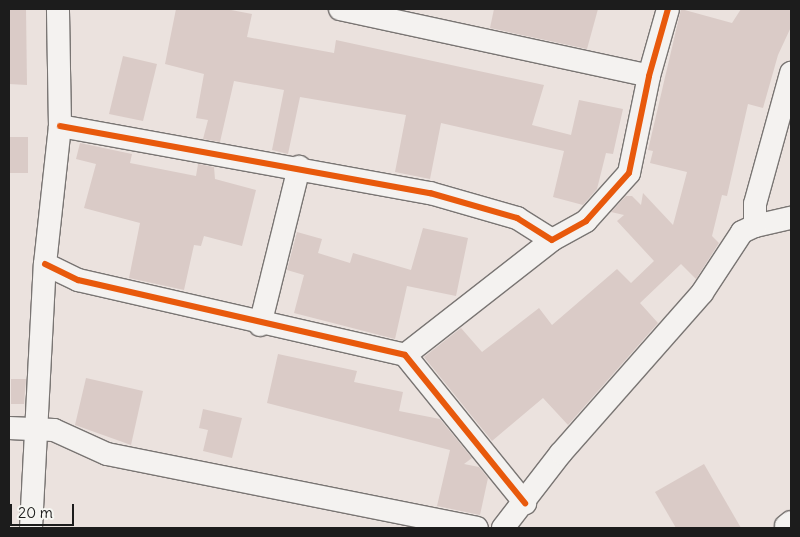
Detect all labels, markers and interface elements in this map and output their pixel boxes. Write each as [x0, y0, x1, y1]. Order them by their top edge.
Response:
scale bar [12, 494, 76, 526]
text: 20 m [18, 503, 53, 522]

